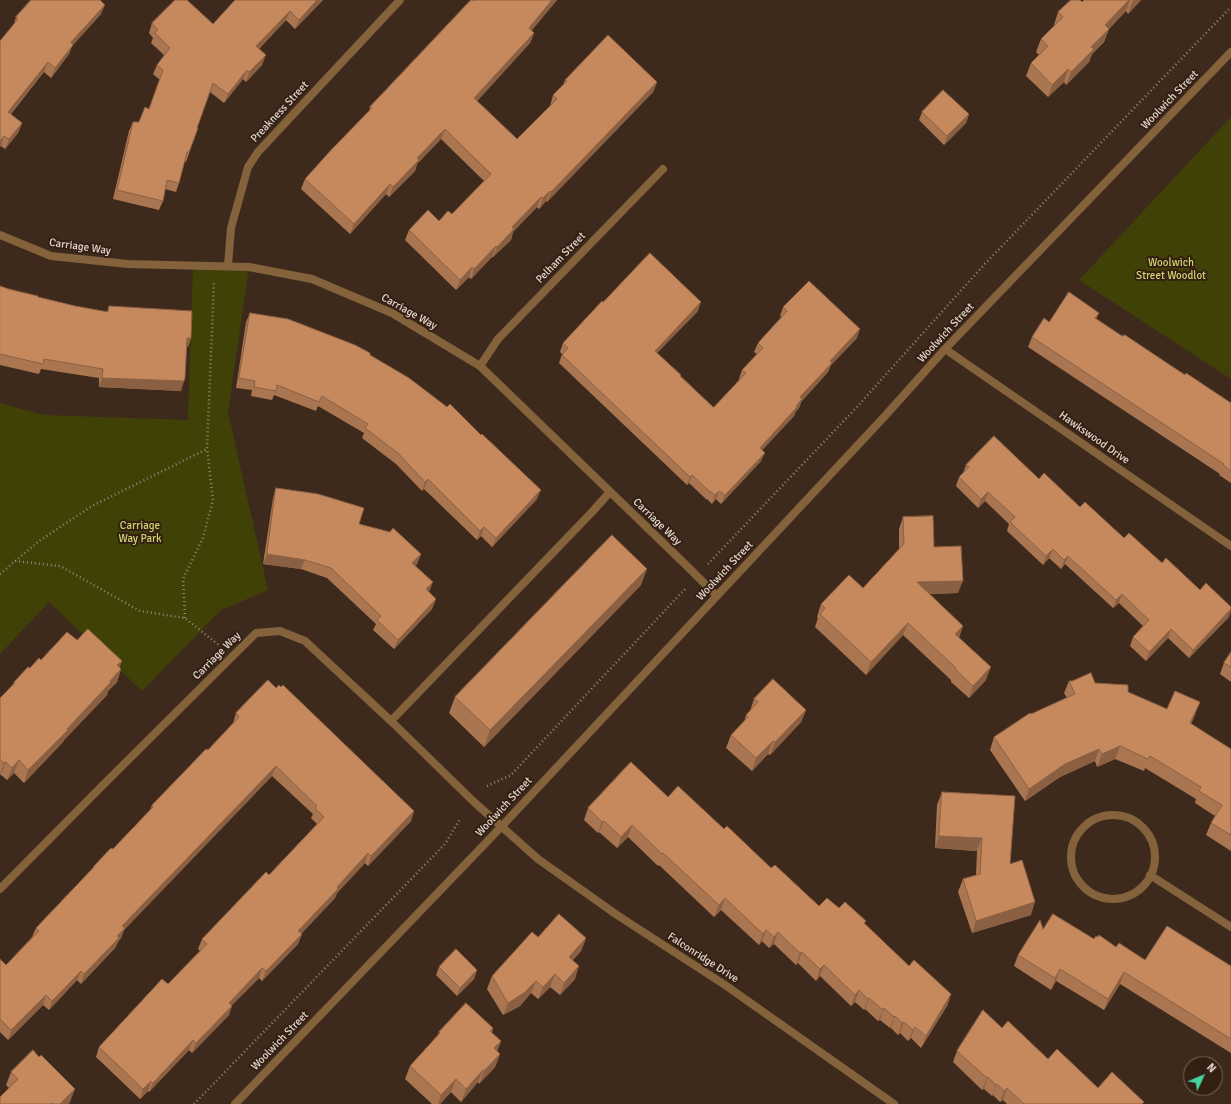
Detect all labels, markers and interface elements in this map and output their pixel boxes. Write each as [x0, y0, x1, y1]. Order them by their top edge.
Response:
street label: Woolwich Street [1139, 68, 1201, 132]
street label: Preakness Street [248, 79, 312, 145]
street label: Pelham Street [533, 230, 589, 286]
street label: Carriage Way [48, 236, 112, 258]
park label: Woolwich Street Woodlot [1136, 256, 1206, 282]
street label: Carriage Way [379, 291, 439, 333]
street label: Woolwich Street [915, 300, 977, 366]
street label: Hawkswood Drive [1056, 409, 1132, 467]
street label: Carriage Way [630, 496, 684, 548]
park label: Carriage Way Park [118, 519, 162, 545]
street label: Woolwich Street [694, 538, 756, 604]
street label: Carriage Way [190, 629, 244, 683]
street label: Woolwich Street [473, 774, 535, 840]
street label: Falconridge Drive [665, 930, 741, 986]
street label: Woolwich Street [249, 1009, 311, 1073]
north arrow [1183, 1056, 1223, 1096]
text: N [1204, 1061, 1219, 1075]

